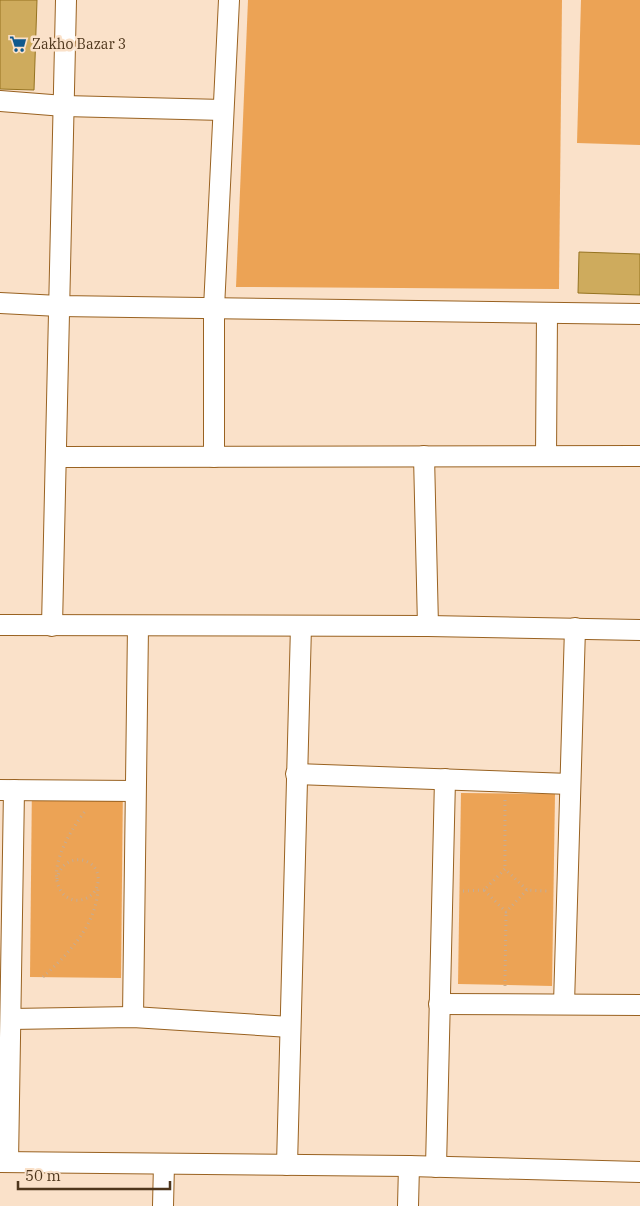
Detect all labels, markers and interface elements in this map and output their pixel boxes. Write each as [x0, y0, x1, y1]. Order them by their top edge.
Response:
supermarket icon: Zakho Bazar 3 [8, 34, 28, 54]
place label: Zakho Bazar 3 [32, 35, 126, 53]
scale bar [18, 1158, 170, 1190]
text: 50 m [25, 1166, 61, 1185]

